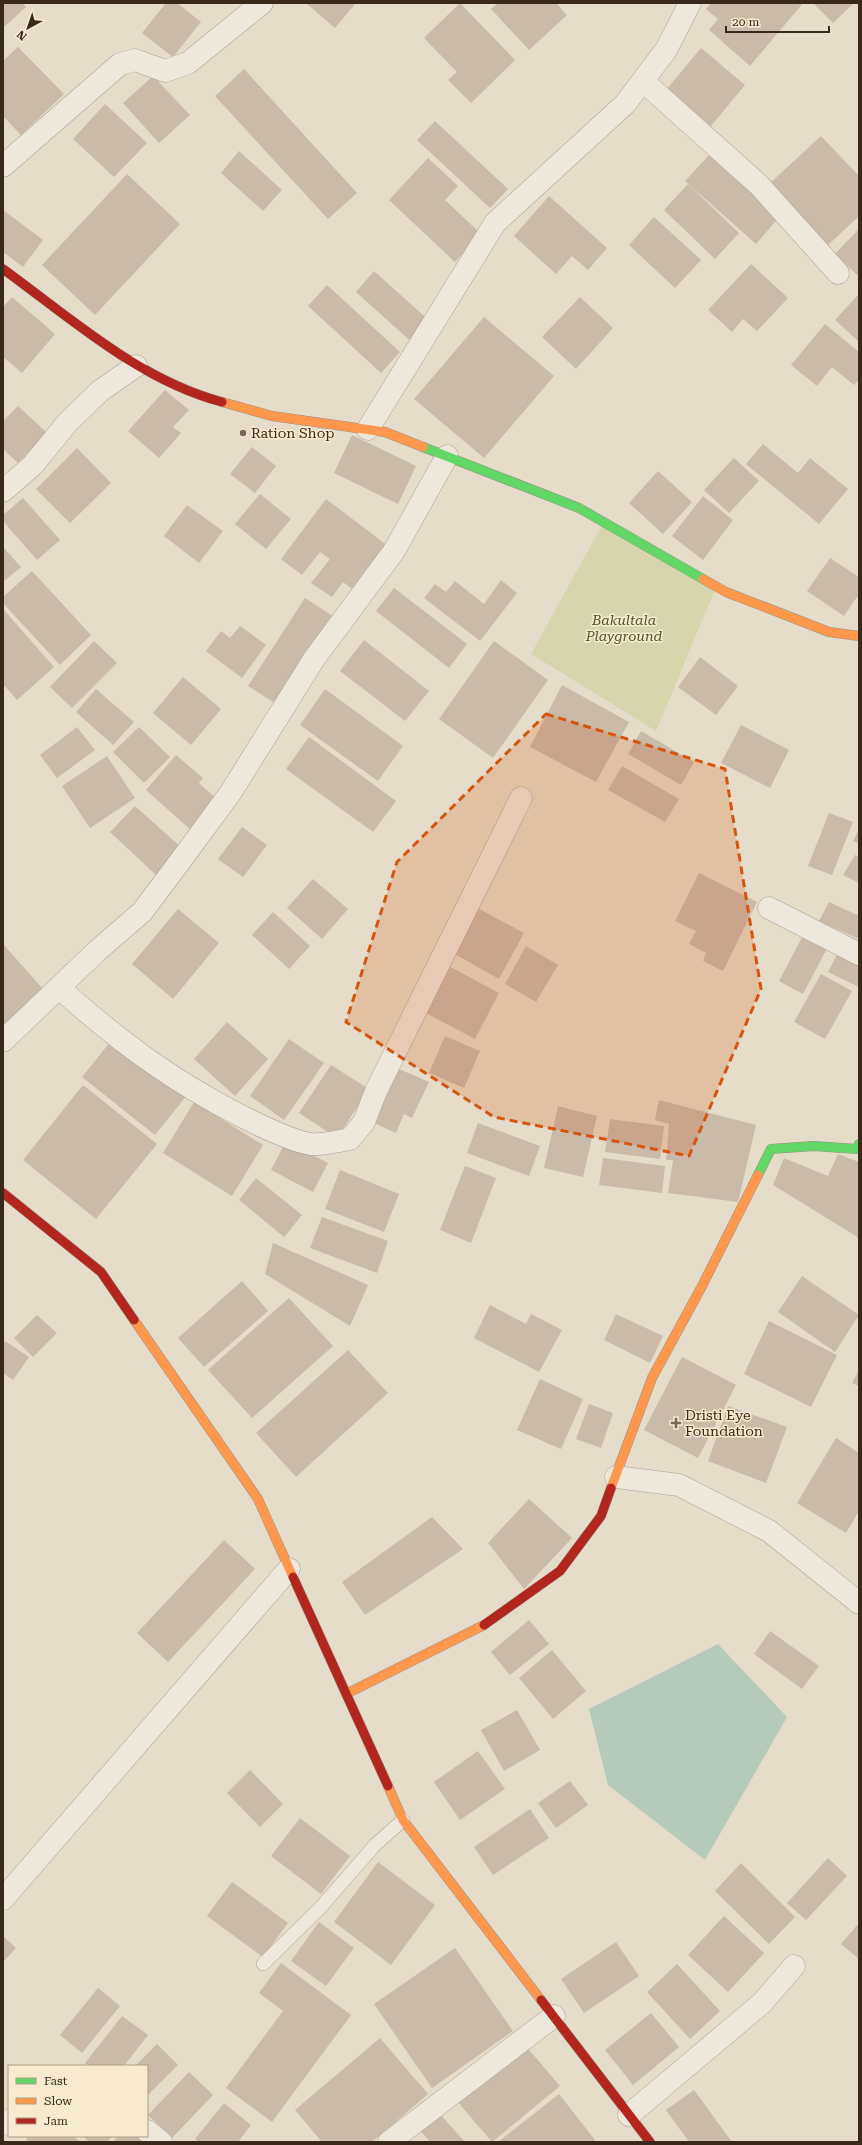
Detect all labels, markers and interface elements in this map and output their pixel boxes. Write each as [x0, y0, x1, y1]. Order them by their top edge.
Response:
north arrow [8, 8, 48, 48]
scale bar [726, 8, 829, 34]
text: 20 m [732, 15, 759, 29]
text: N [14, 27, 29, 43]
place label: Ration Shop [251, 425, 334, 441]
marker: Ration Shop [238, 428, 248, 438]
park label: Bakultala Playground [585, 612, 663, 644]
place label: Dristi Eye Foundation [685, 1407, 763, 1439]
marker: Dristi Eye Foundation [670, 1417, 682, 1429]
legend [8, 2065, 148, 2137]
text: Fast [44, 2074, 68, 2088]
text: Slow [44, 2094, 72, 2108]
text: Jam [44, 2114, 68, 2128]

